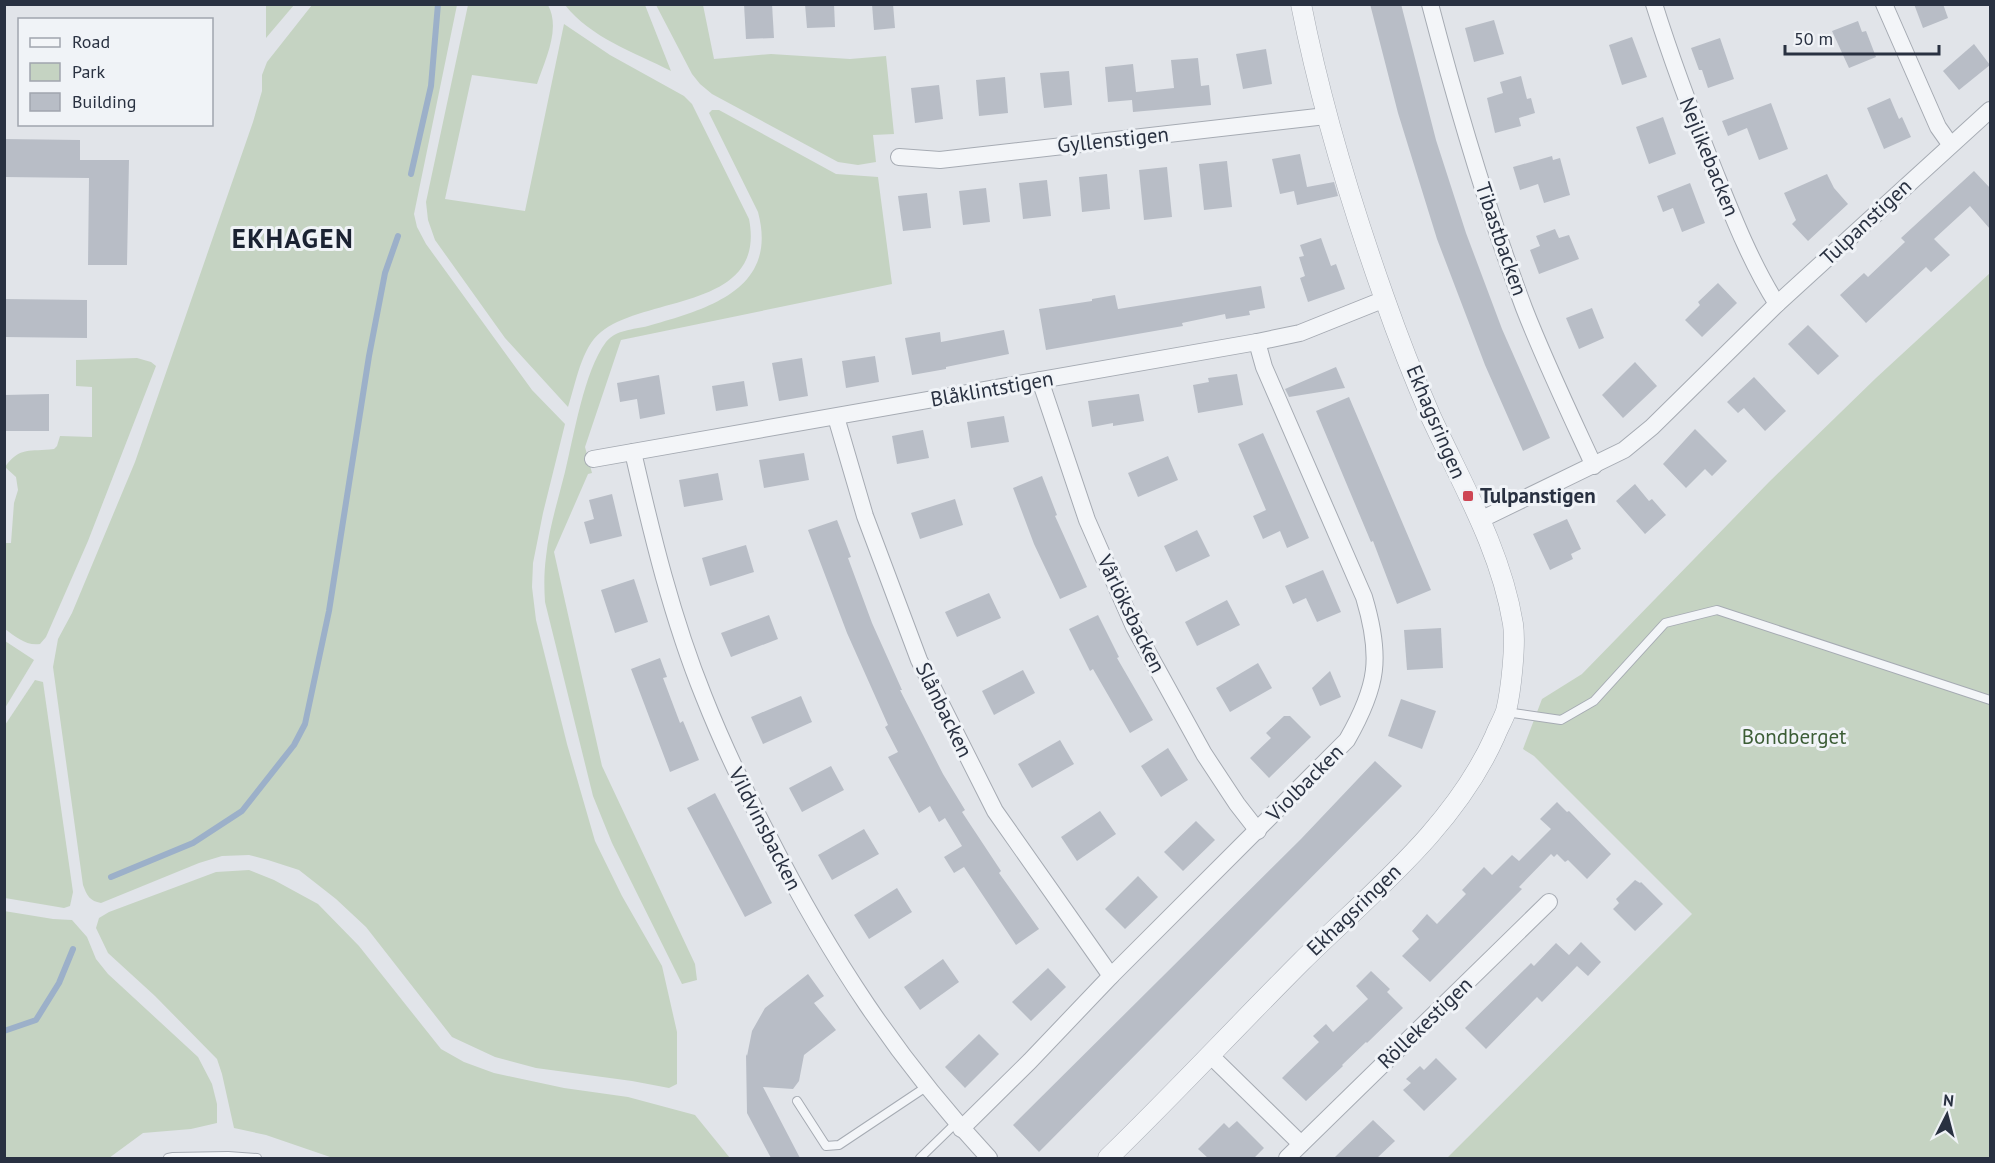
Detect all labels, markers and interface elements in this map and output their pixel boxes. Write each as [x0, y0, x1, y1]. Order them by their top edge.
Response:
legend [18, 18, 213, 126]
scale bar [1785, 18, 1940, 56]
text: 50 m [1794, 27, 1833, 50]
text: Road [72, 30, 110, 53]
text: Park [72, 60, 105, 83]
text: Building [72, 90, 136, 113]
street label: Nejlikebacken [1673, 93, 1746, 220]
street label: Gyllenstigen [1056, 120, 1170, 159]
street label: Tulpanstigen [1814, 172, 1917, 271]
street label: Tibastbacken [1469, 179, 1533, 299]
district label: EKHAGEN [232, 221, 354, 255]
street label: Ekhagsringen [1400, 361, 1473, 483]
street label: Blåklintstigen [928, 364, 1055, 413]
place label: Tulpanstigen [1480, 482, 1596, 509]
marker: Tulpanstigen [1461, 489, 1475, 503]
street label: Vårlöksbacken [1091, 549, 1172, 677]
street label: Slånbacken [910, 658, 979, 762]
park label: Bondberget [1742, 723, 1846, 750]
street label: Violbacken [1260, 738, 1349, 828]
street label: Vildvinsbacken [722, 762, 808, 895]
street label: Ekhagsringen [1301, 858, 1407, 961]
street label: Röllekestigen [1372, 971, 1478, 1074]
north arrow [1917, 1085, 1977, 1145]
text: N [1942, 1090, 1955, 1111]

